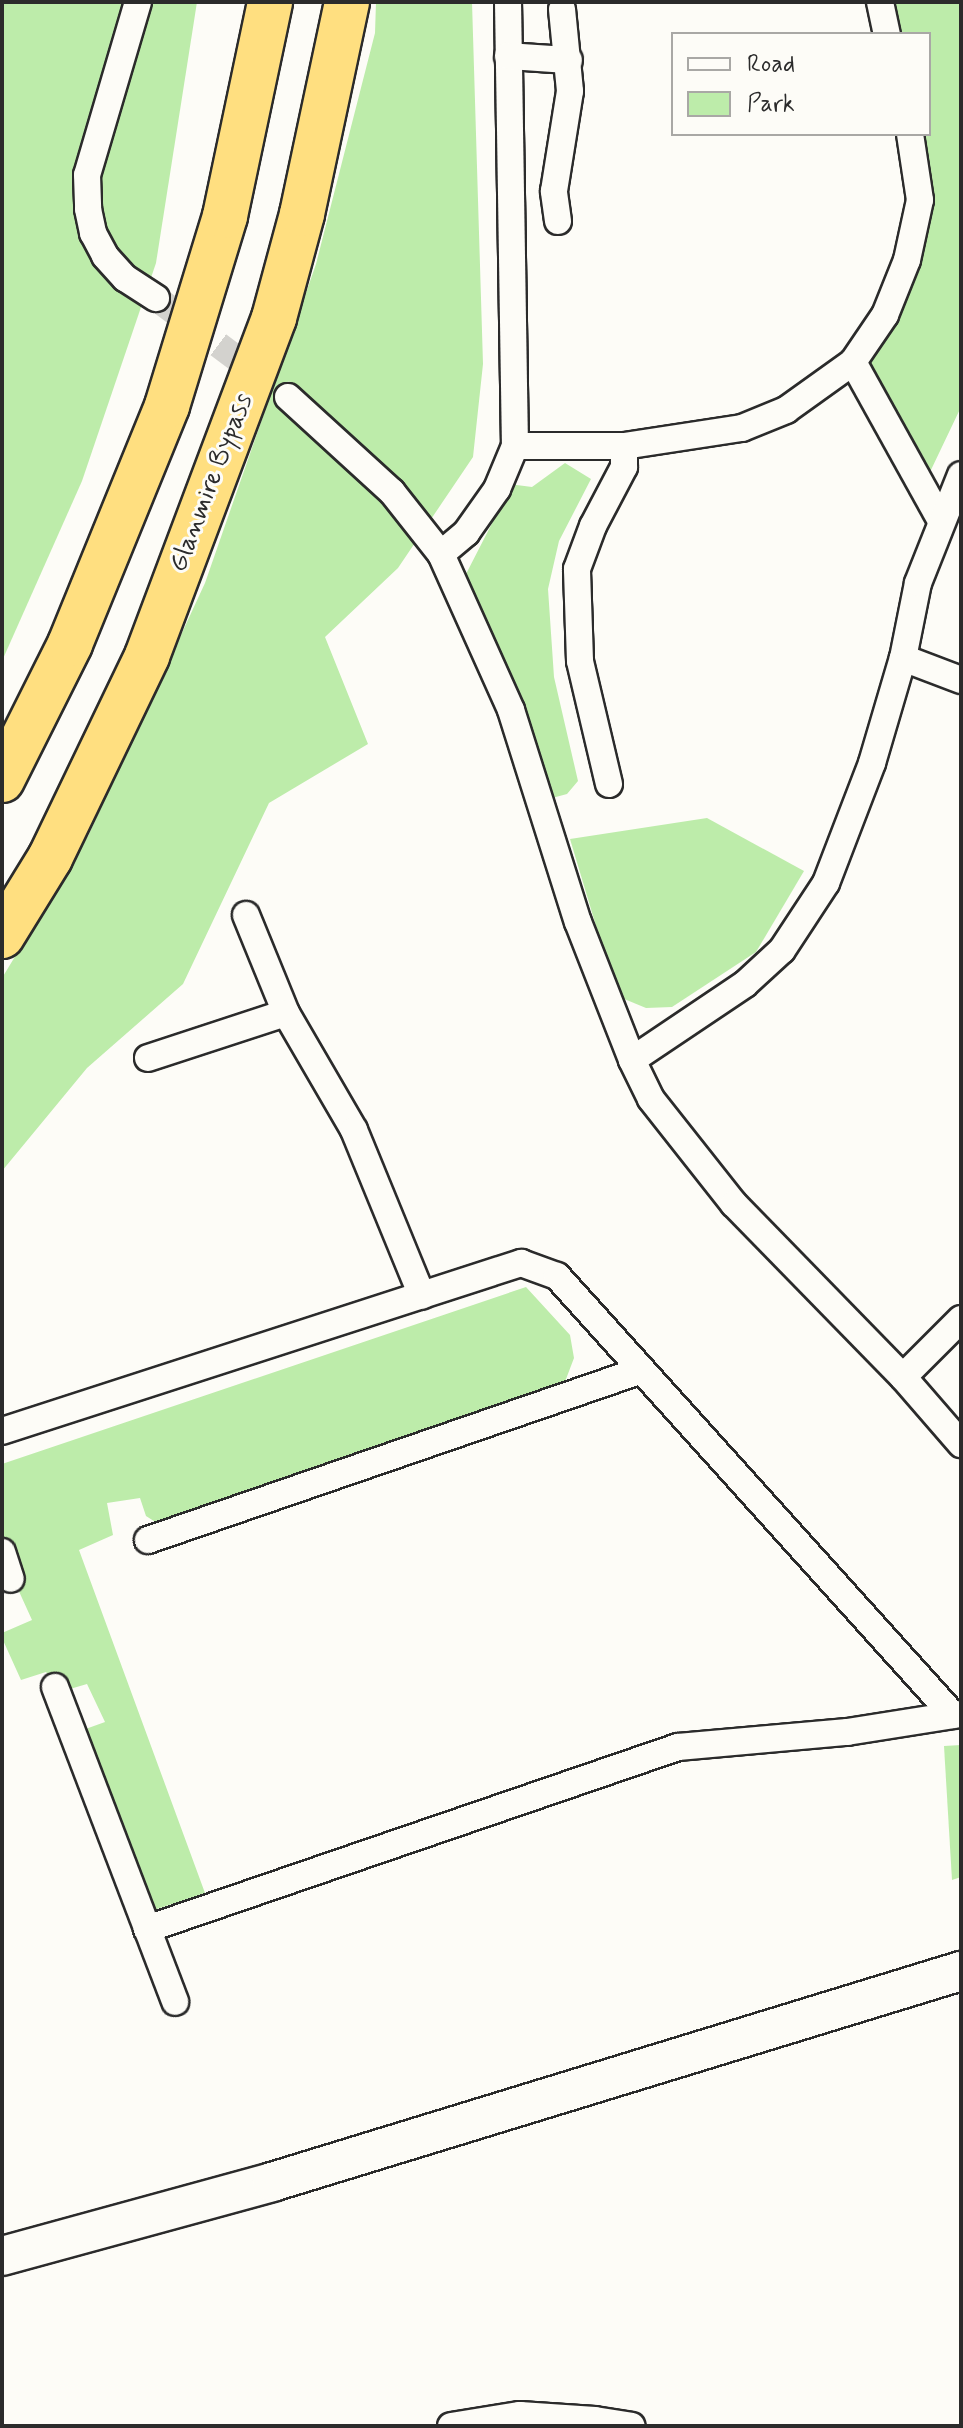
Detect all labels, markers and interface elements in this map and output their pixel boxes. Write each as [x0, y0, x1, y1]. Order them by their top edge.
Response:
legend [671, 32, 931, 136]
text: Road [747, 49, 795, 80]
text: Park [747, 89, 795, 120]
street label: Glanmire Bypass [163, 389, 261, 577]

